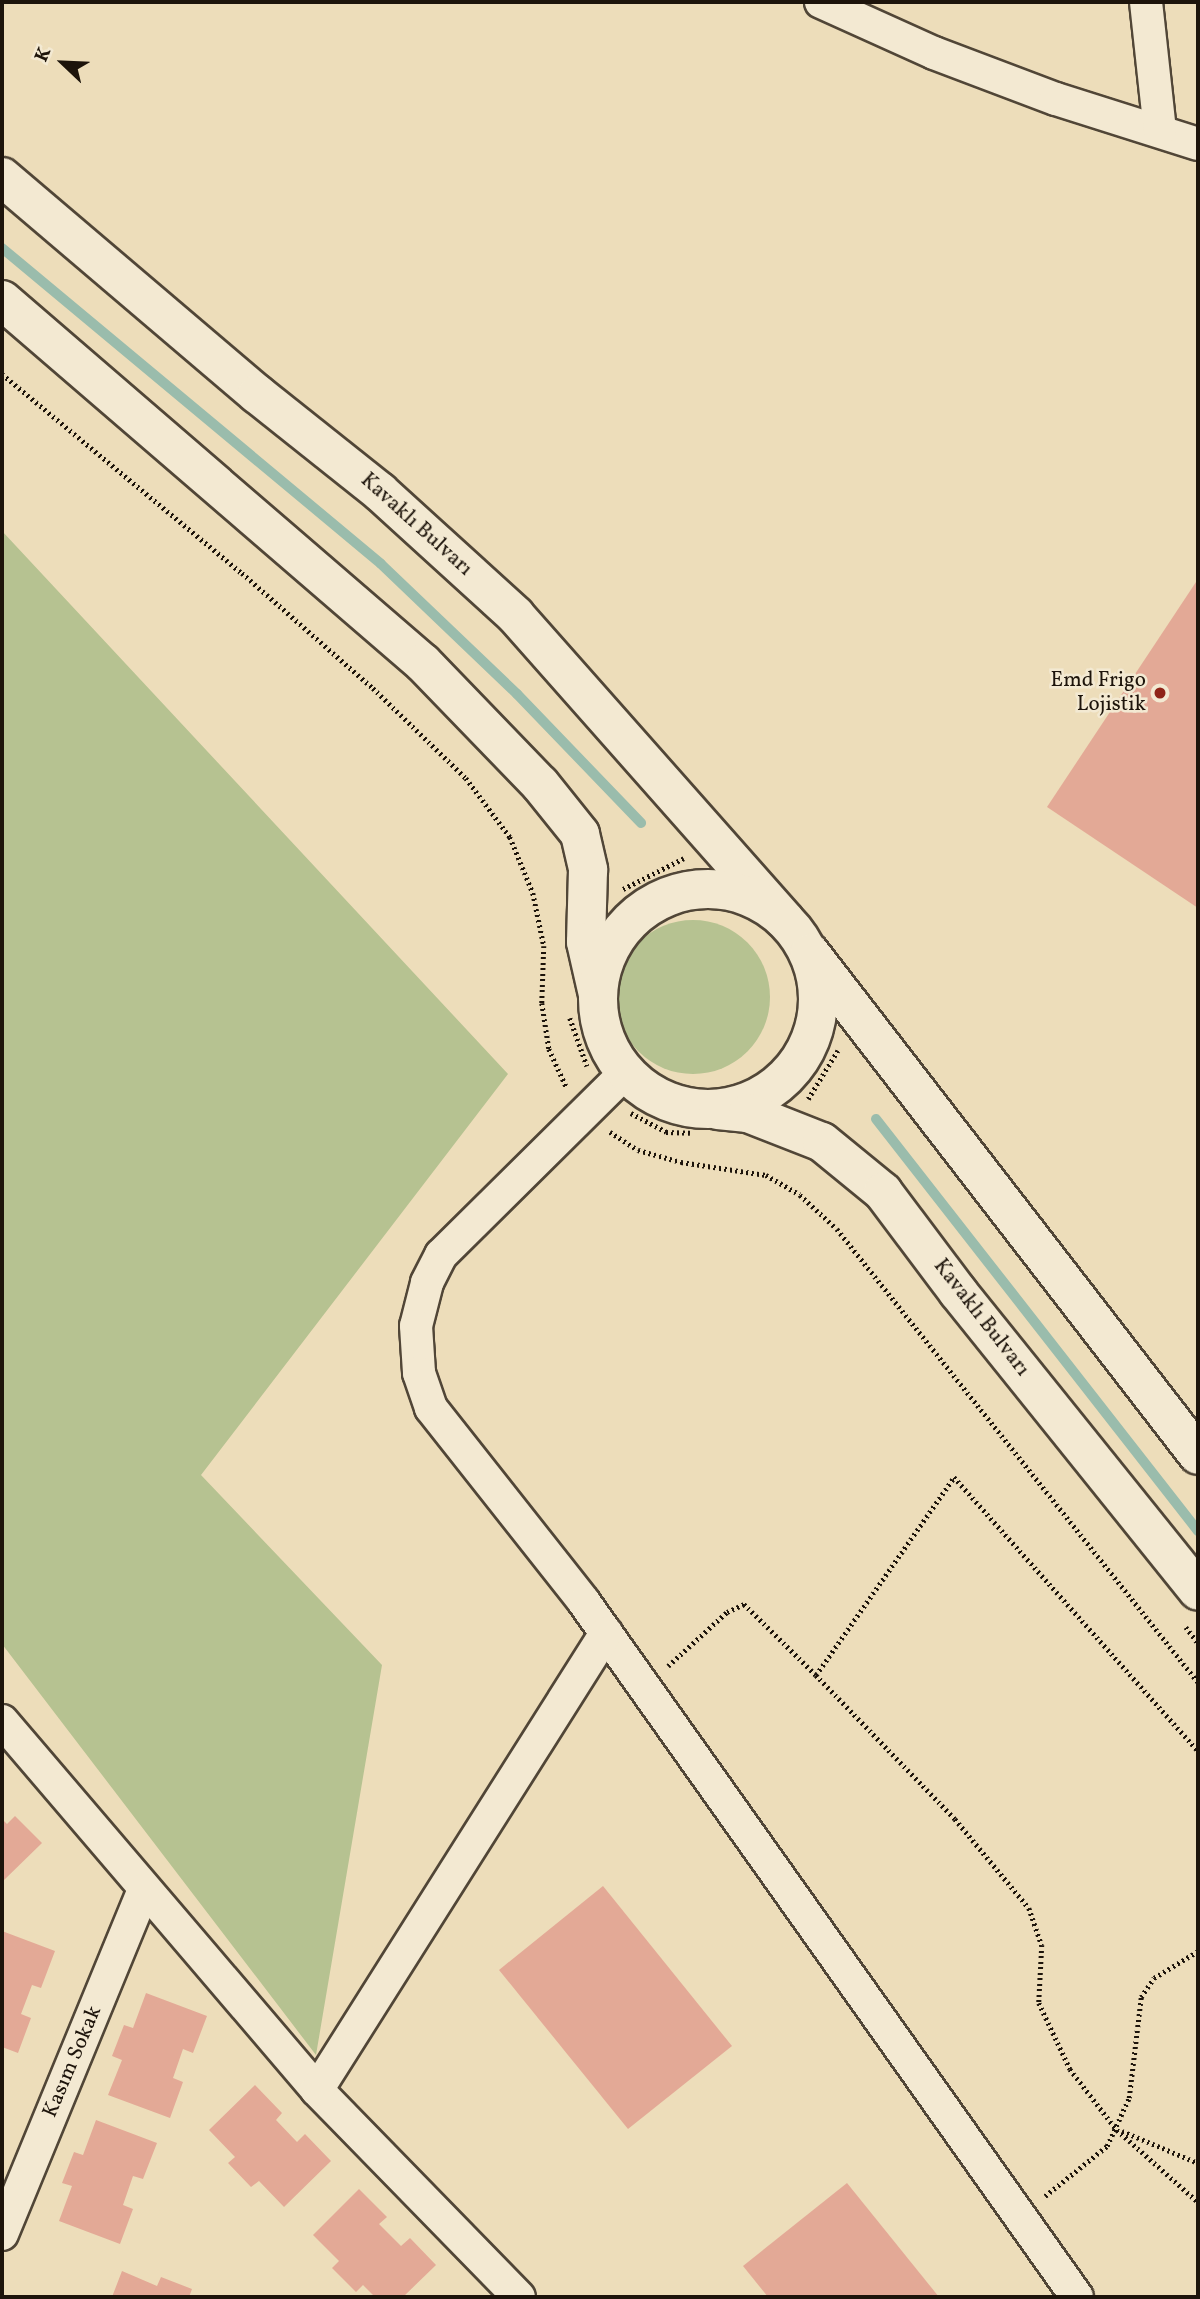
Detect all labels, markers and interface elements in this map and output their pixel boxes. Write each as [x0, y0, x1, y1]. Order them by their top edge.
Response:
north arrow [28, 28, 98, 98]
text: K [29, 43, 58, 66]
street label: Kavaklı Bulvarı [355, 468, 477, 582]
place label: Emd Frigo Lojistik [1051, 668, 1146, 718]
marker: Emd Frigo Lojistik [1152, 685, 1168, 701]
street label: Kavaklı Bulvarı [927, 1254, 1035, 1382]
street label: Kasım Sokak [38, 2002, 108, 2122]

